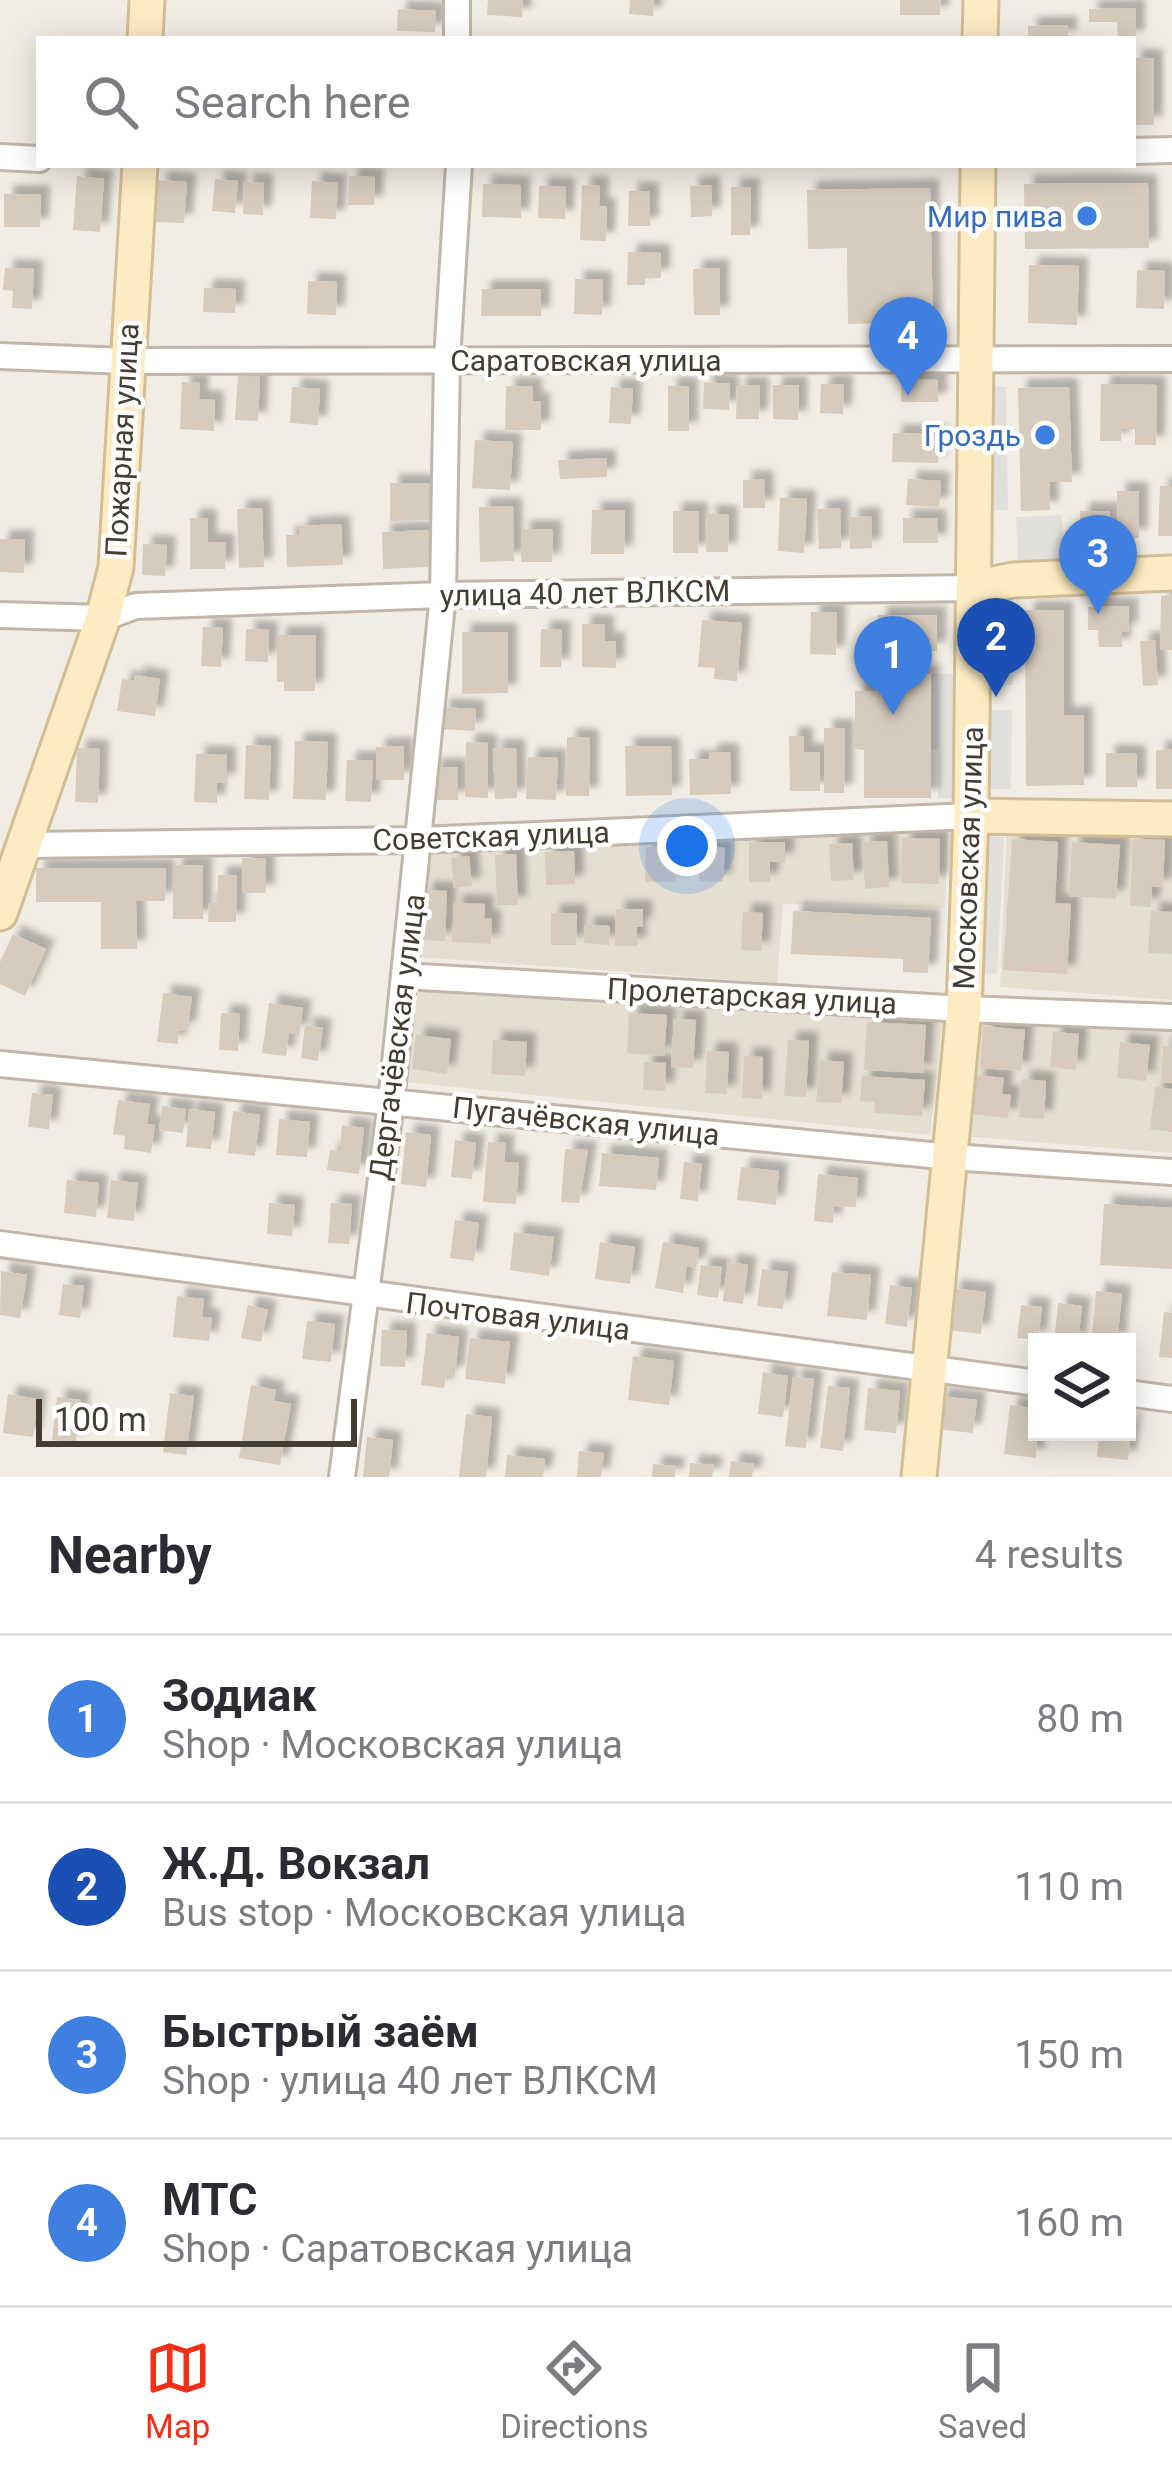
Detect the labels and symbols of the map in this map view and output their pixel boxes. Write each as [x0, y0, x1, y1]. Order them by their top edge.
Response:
place label: Мир пива [927, 199, 1063, 234]
marker: Мир пива [1074, 203, 1100, 229]
pin: 4 [869, 297, 947, 396]
street label: Пожарная улица [98, 322, 146, 558]
street label: Саратовская улица [450, 343, 722, 378]
place label: Гроздь [924, 418, 1021, 453]
marker: Гроздь [1032, 422, 1058, 448]
pin: 3 [1059, 515, 1137, 614]
street label: улица 40 лет ВЛКСМ [440, 573, 730, 613]
pin: 2 [957, 598, 1035, 697]
pin: 1 [854, 616, 932, 715]
street label: Московская улица [946, 726, 990, 990]
street label: Советская улица [372, 814, 610, 858]
your location [657, 816, 717, 876]
street label: Дергачёвская улица [362, 892, 432, 1182]
street label: Пролетарская улица [606, 971, 898, 1021]
street label: Пугачёвская улица [451, 1090, 721, 1152]
street label: Почтовая улица [404, 1285, 632, 1347]
scale bar [36, 1393, 357, 1446]

